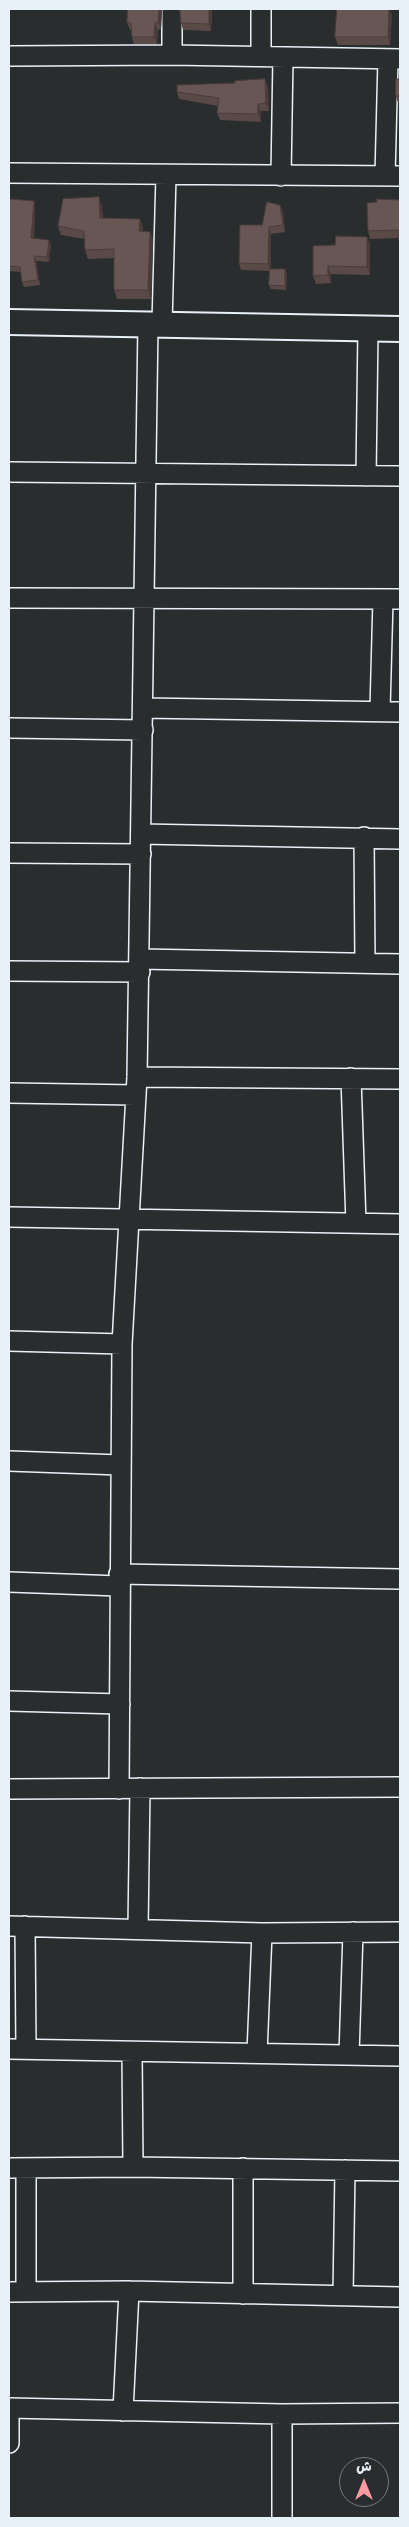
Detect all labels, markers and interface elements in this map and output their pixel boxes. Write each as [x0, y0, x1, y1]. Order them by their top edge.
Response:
north arrow [339, 2457, 389, 2507]
text: ش [356, 2458, 372, 2478]

